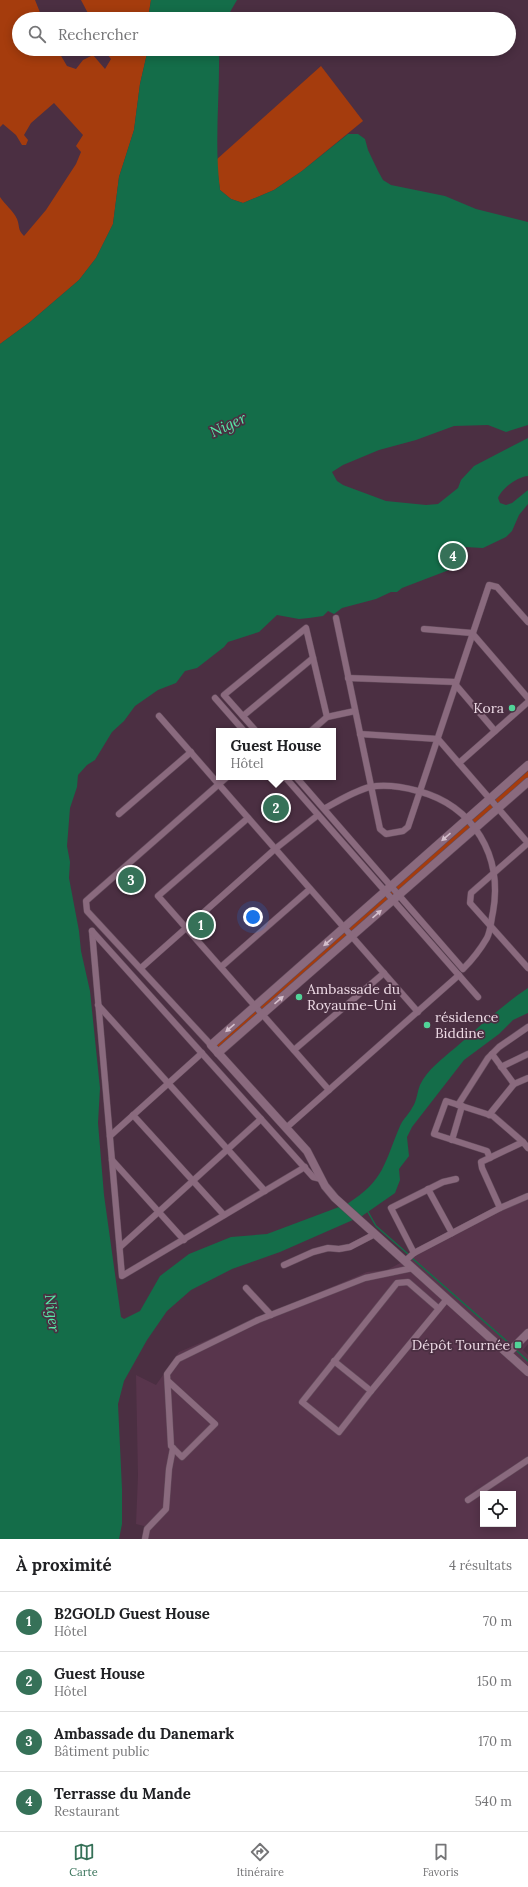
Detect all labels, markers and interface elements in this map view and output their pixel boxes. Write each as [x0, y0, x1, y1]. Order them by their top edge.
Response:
search box [12, 12, 516, 56]
icon: search [26, 23, 48, 45]
text: Rechercher [58, 25, 138, 44]
water label: Niger [207, 408, 249, 441]
pin: 4 [440, 541, 466, 571]
place label: Kora [473, 699, 504, 717]
marker: Kora [507, 703, 517, 713]
popup [216, 728, 336, 780]
text: Guest House [231, 736, 321, 755]
text: Hôtel [231, 755, 264, 772]
pin: 2 [263, 793, 289, 823]
one-way arrow [441, 833, 452, 842]
pin: 3 [118, 865, 144, 895]
your location [243, 907, 263, 927]
pin: 1 [188, 910, 214, 940]
one-way arrow [372, 910, 382, 919]
one-way arrow [323, 937, 333, 946]
place label: Ambassade du Royaume-Uni [306, 980, 400, 1014]
marker: Ambassade du Royaume-Uni [294, 992, 304, 1002]
one-way arrow [275, 996, 284, 1005]
place label: résidence Biddine [435, 1008, 499, 1042]
marker: résidence Biddine [422, 1020, 432, 1030]
one-way arrow [225, 1023, 236, 1032]
water label: Niger [41, 1293, 64, 1333]
place label: Dépôt Tournée [412, 1336, 510, 1354]
marker: Dépôt Tournée [513, 1340, 523, 1350]
map controls [480, 1491, 516, 1527]
button: locate [480, 1491, 516, 1527]
text: À proximité [16, 1554, 112, 1576]
text: 4 résultats [449, 1557, 512, 1574]
text: B2GOLD Guest House [54, 1604, 210, 1623]
text: 1 [26, 1613, 32, 1630]
text: 70 m [483, 1613, 512, 1630]
text: Hôtel [54, 1623, 87, 1640]
text: Guest House [54, 1664, 145, 1683]
text: 2 [26, 1673, 32, 1690]
text: 150 m [477, 1673, 512, 1690]
text: Hôtel [54, 1683, 87, 1700]
text: Ambassade du Danemark [54, 1724, 234, 1743]
text: 3 [25, 1733, 33, 1750]
text: 170 m [478, 1733, 512, 1750]
text: Bâtiment public [54, 1743, 149, 1760]
text: Terrasse du Mande [54, 1784, 191, 1803]
text: 4 [25, 1793, 33, 1810]
text: 540 m [475, 1793, 512, 1810]
text: Restaurant [54, 1803, 120, 1820]
tab: Carte [69, 1841, 98, 1879]
tab: Itinéraire [236, 1841, 284, 1879]
tab: Favoris [423, 1841, 459, 1879]

